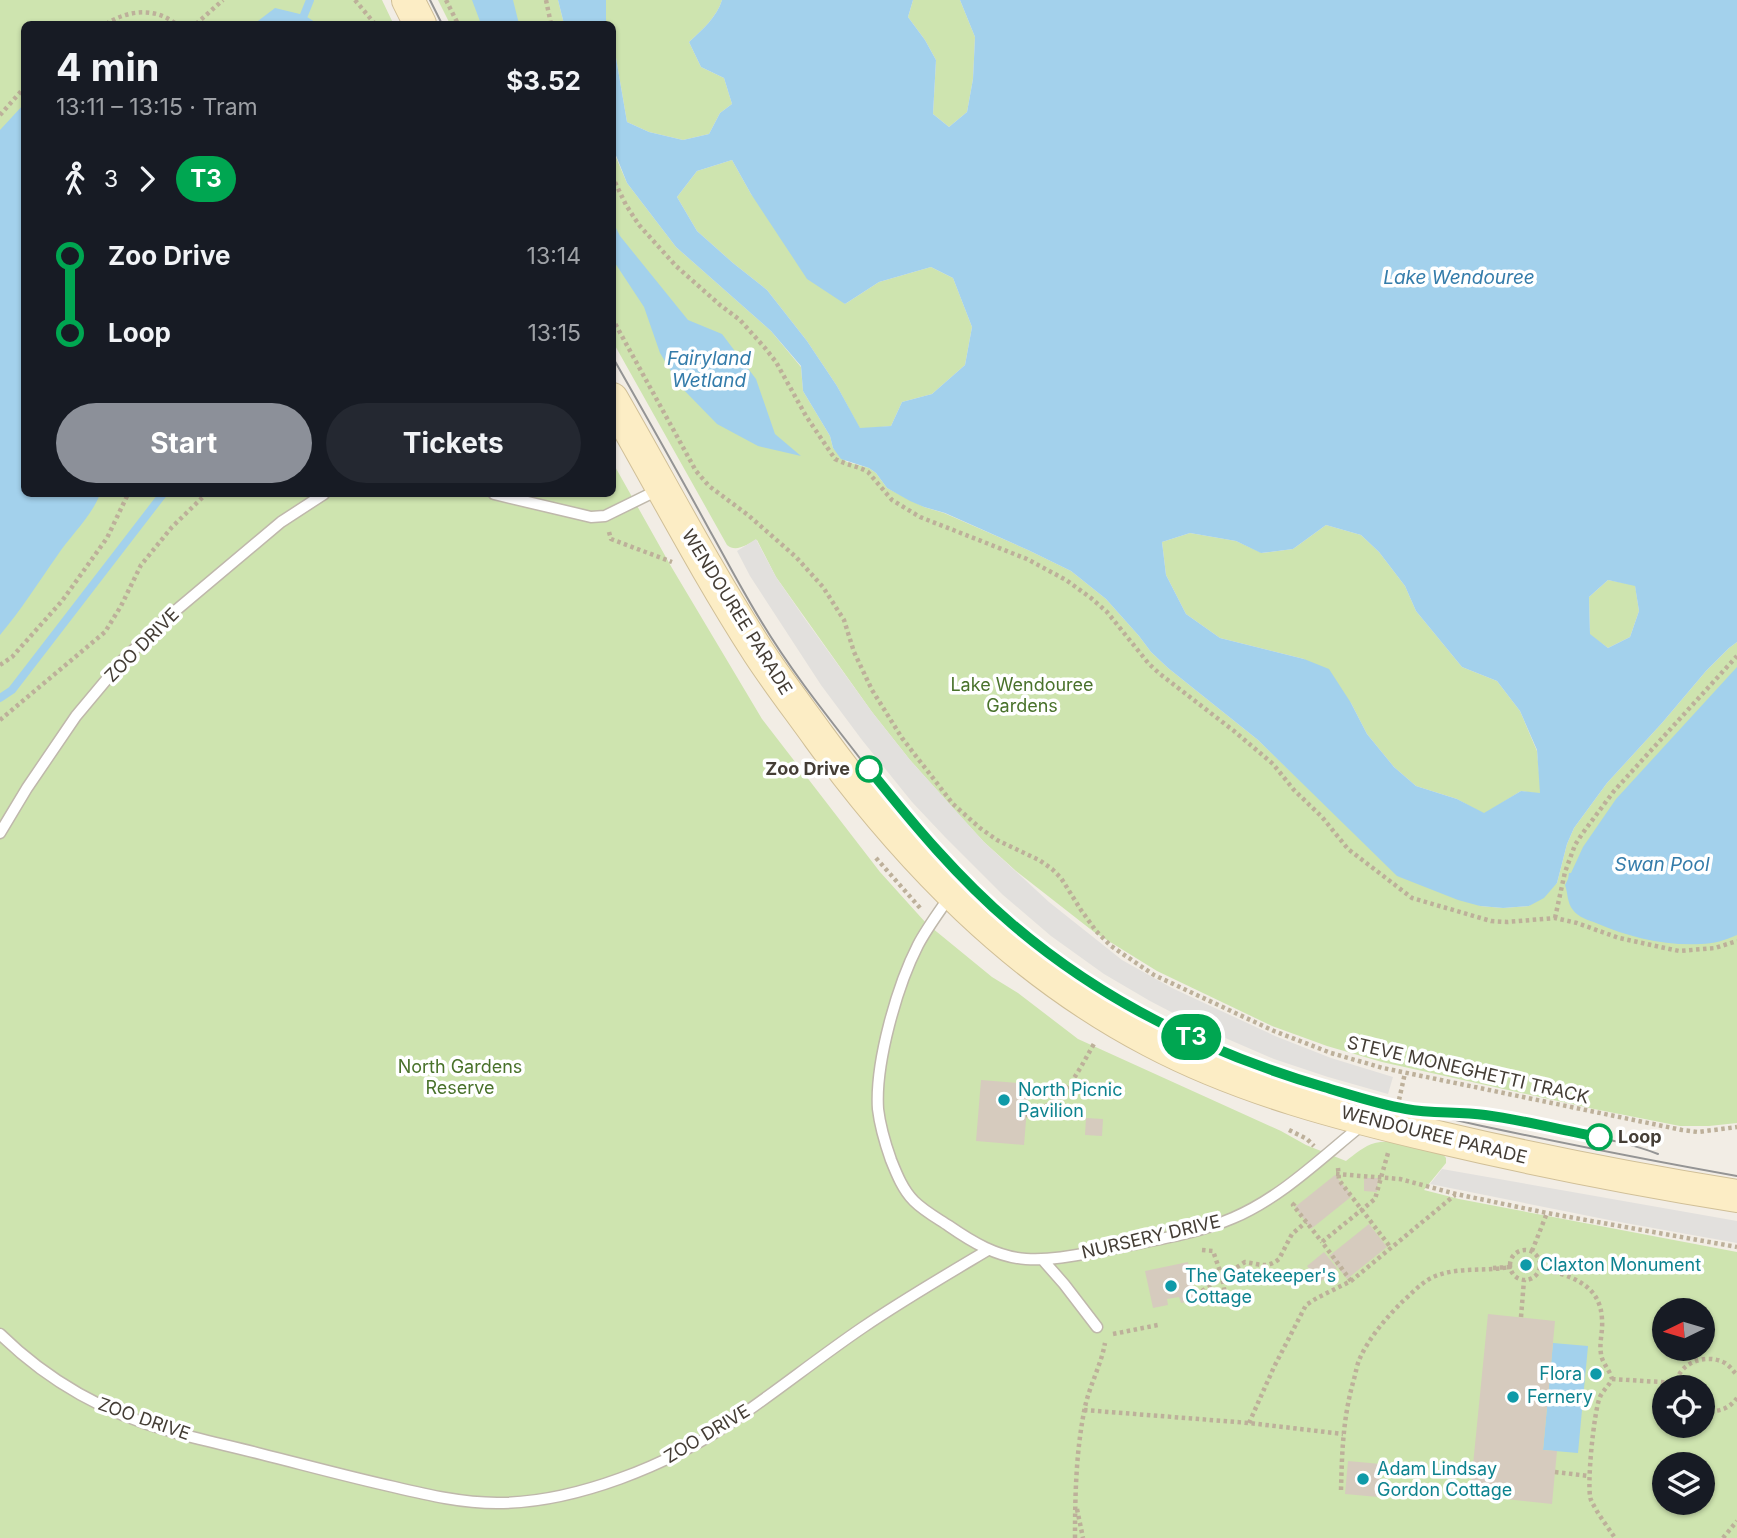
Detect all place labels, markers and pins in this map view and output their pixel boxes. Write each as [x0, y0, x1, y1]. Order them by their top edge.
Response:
marker: Zoo Drive [856, 756, 882, 782]
place label: Zoo Drive [765, 758, 850, 779]
place label: North Picnic Pavilion [1018, 1079, 1122, 1121]
marker: North Picnic Pavilion [996, 1092, 1012, 1108]
marker: Loop [1586, 1124, 1612, 1150]
place label: Loop [1618, 1126, 1662, 1147]
place label: Claxton Monument [1540, 1254, 1701, 1275]
marker: Claxton Monument [1518, 1257, 1534, 1273]
place label: The Gatekeeper's Cottage [1185, 1265, 1336, 1307]
marker: The Gatekeeper's Cottage [1163, 1278, 1179, 1294]
place label: Flora [1539, 1363, 1582, 1384]
marker: Flora [1588, 1366, 1604, 1382]
place label: Fernery [1527, 1386, 1593, 1407]
marker: Fernery [1505, 1389, 1521, 1405]
place label: Adam Lindsay Gordon Cottage [1377, 1458, 1512, 1500]
marker: Adam Lindsay Gordon Cottage [1355, 1471, 1371, 1487]

